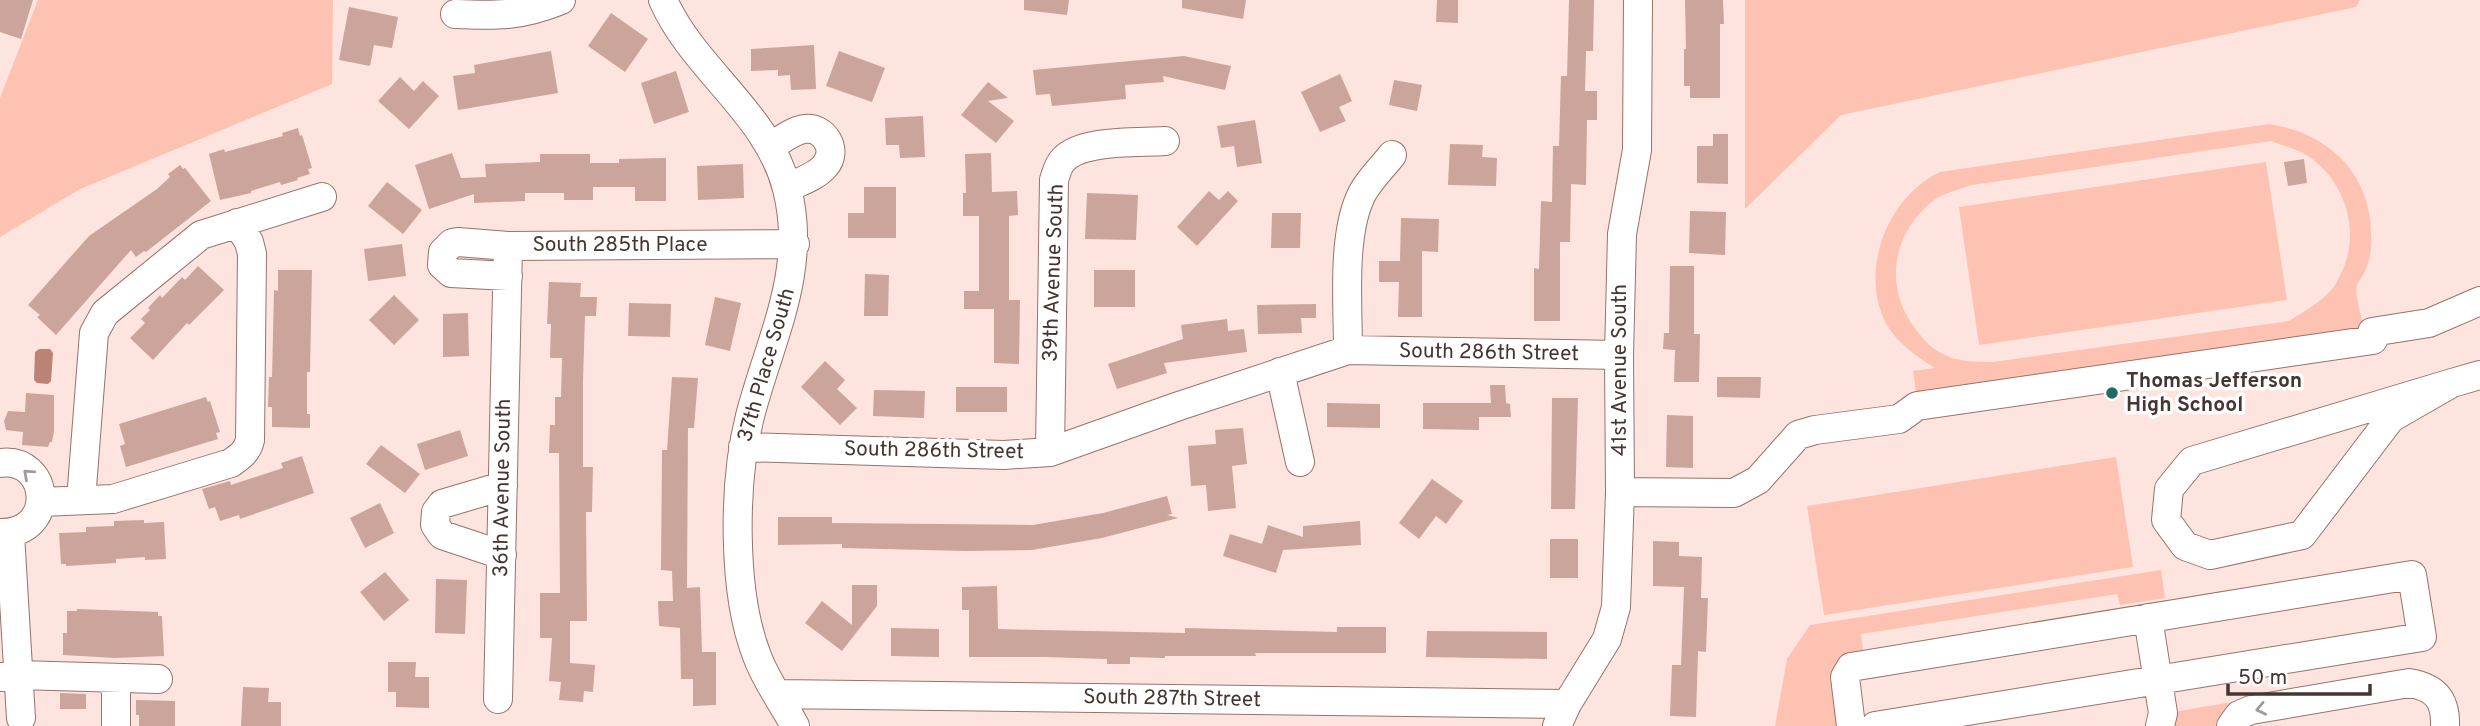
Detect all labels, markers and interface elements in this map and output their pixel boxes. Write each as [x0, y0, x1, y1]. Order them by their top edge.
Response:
street label: 39th Avenue South [1037, 183, 1071, 363]
street label: South 285th Place [532, 232, 708, 259]
street label: 41st Avenue South [1607, 284, 1634, 456]
street label: 37th Place South [732, 285, 802, 445]
street label: South 286th Street [1399, 338, 1579, 368]
place label: Thomas Jefferson High School [2126, 368, 2302, 419]
marker: Thomas Jefferson High School [2104, 385, 2120, 401]
street label: 36th Avenue South [488, 398, 518, 578]
street label: South 286th Street [844, 436, 1024, 466]
one-way arrow [23, 469, 36, 482]
scale bar [2228, 652, 2370, 696]
text: 50 m [2238, 665, 2287, 692]
street label: South 287th Street [1083, 684, 1261, 714]
one-way arrow [2255, 700, 2267, 715]

